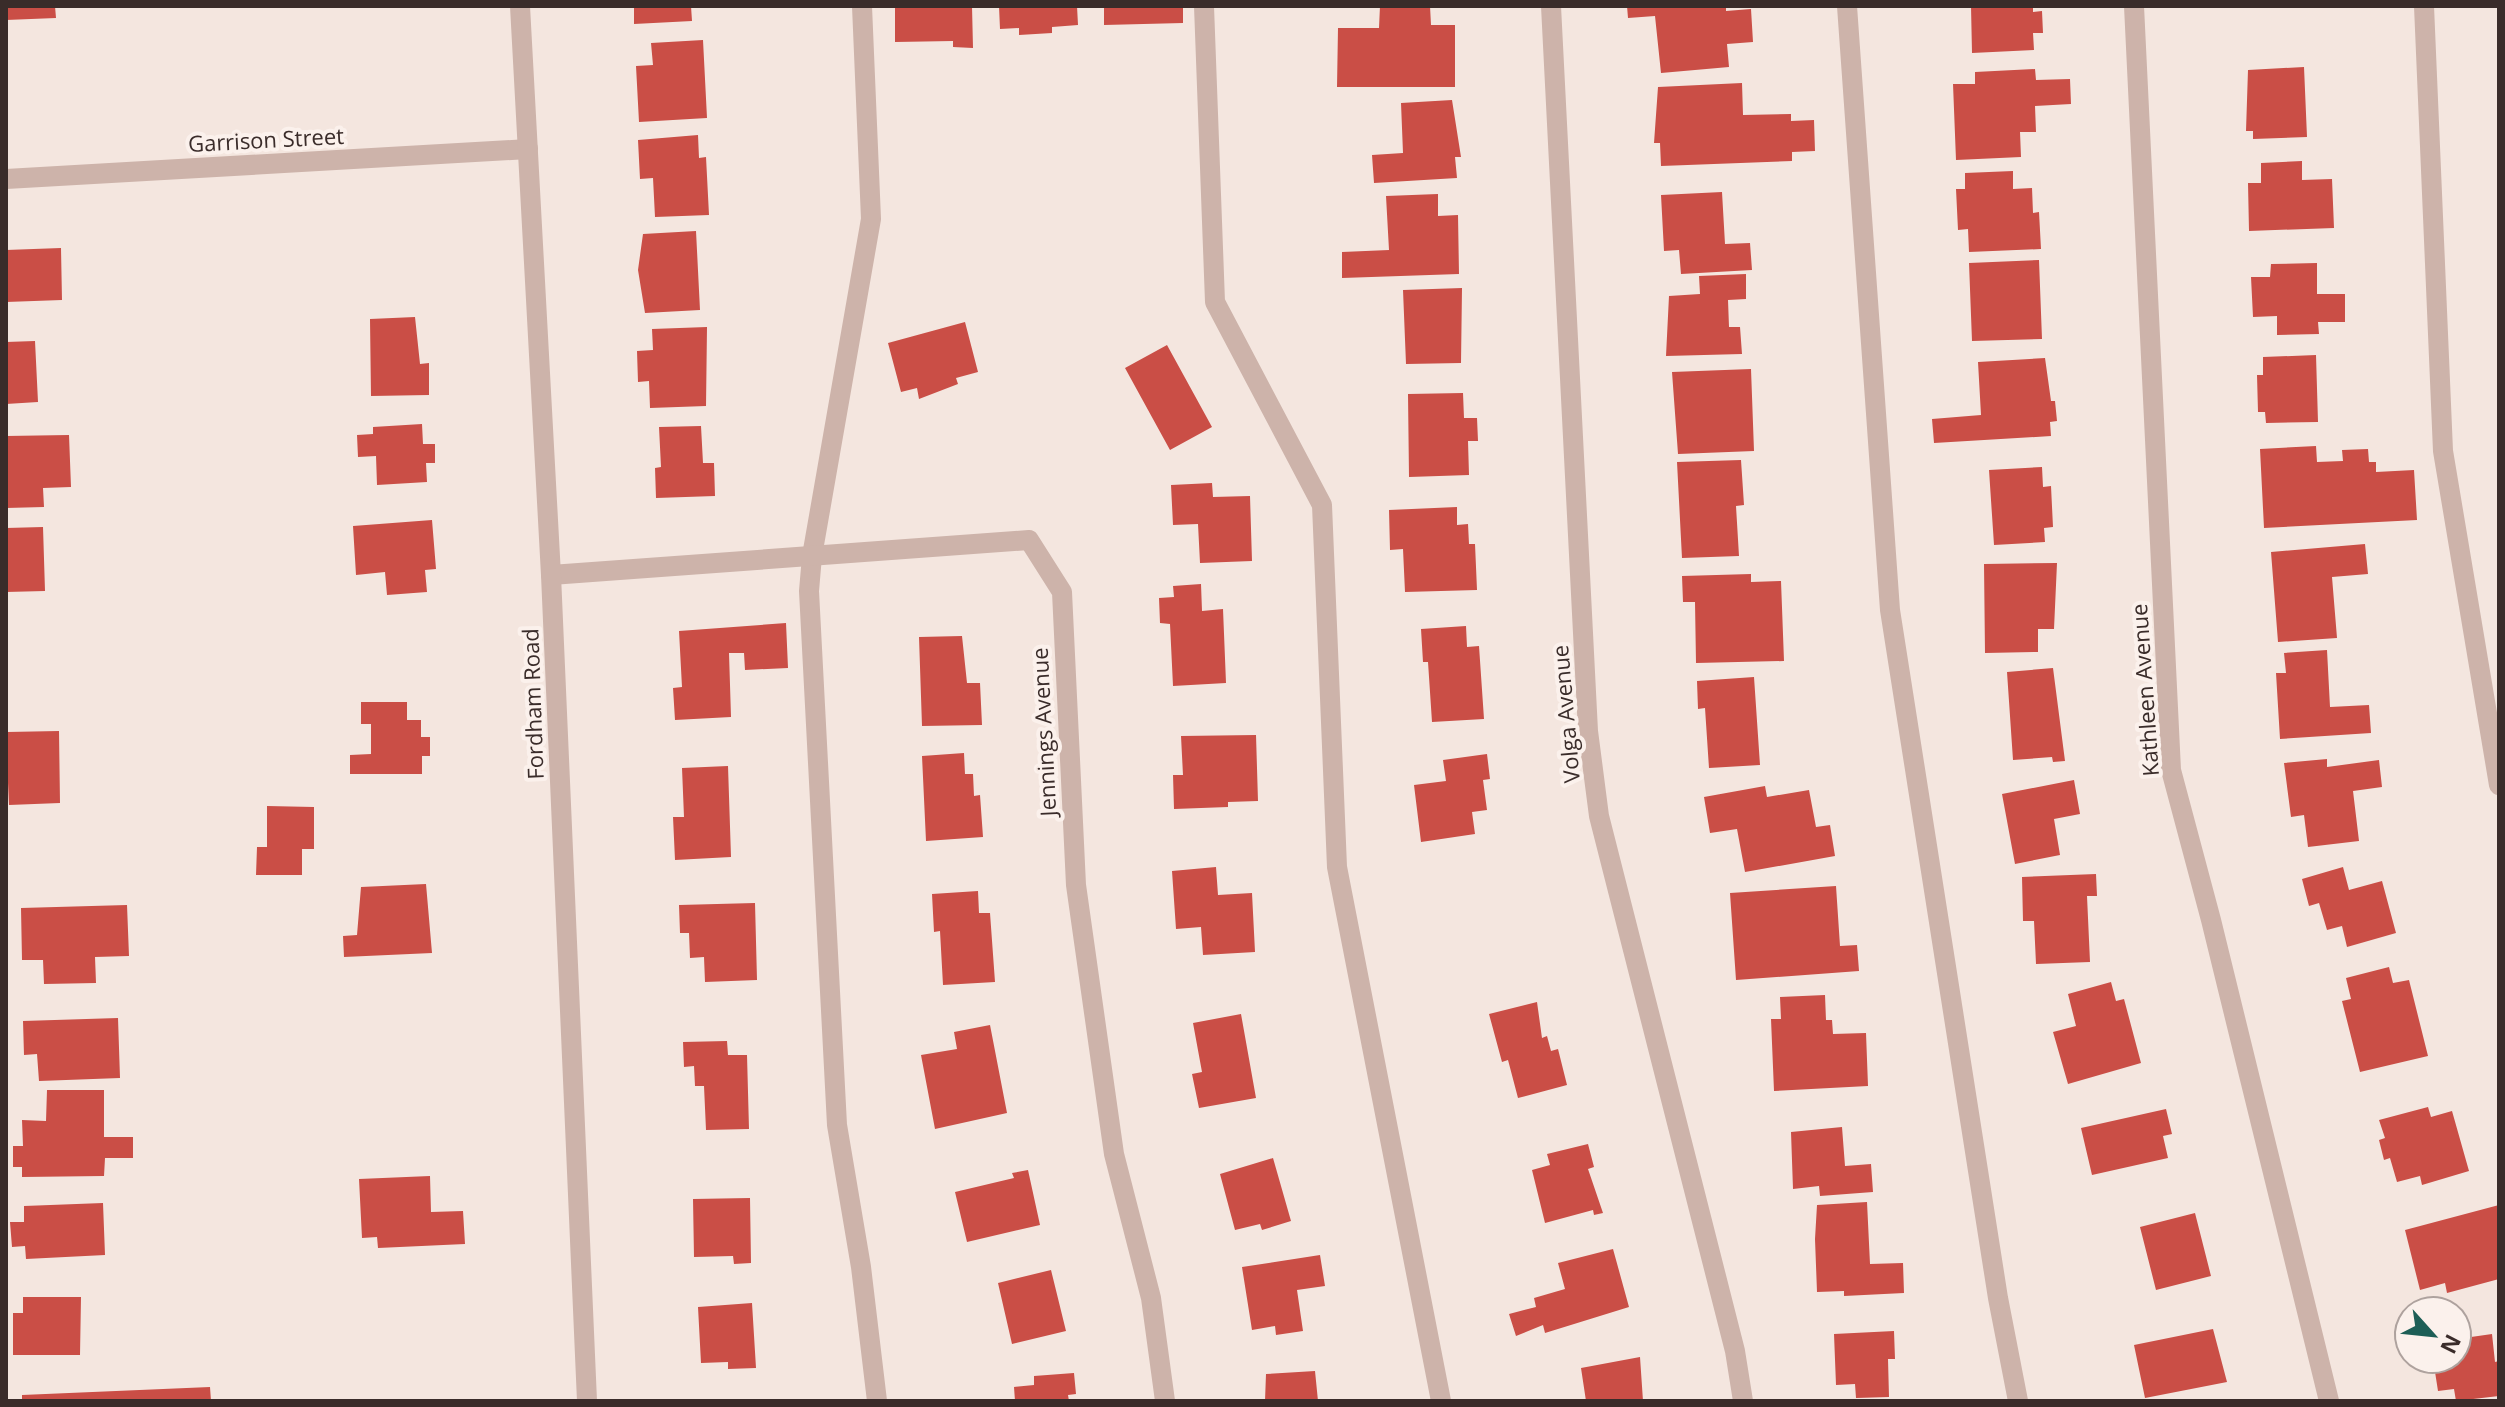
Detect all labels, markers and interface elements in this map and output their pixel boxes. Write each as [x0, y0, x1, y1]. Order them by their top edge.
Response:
street label: Garrison Street [187, 120, 345, 158]
street label: Kathleen Avenue [2123, 603, 2165, 777]
street label: Fordham Road [514, 628, 550, 780]
street label: Volga Avenue [1544, 644, 1586, 784]
street label: Jennings Avenue [1024, 647, 1063, 819]
north arrow [2393, 1295, 2473, 1375]
text: N [2434, 1330, 2469, 1359]

